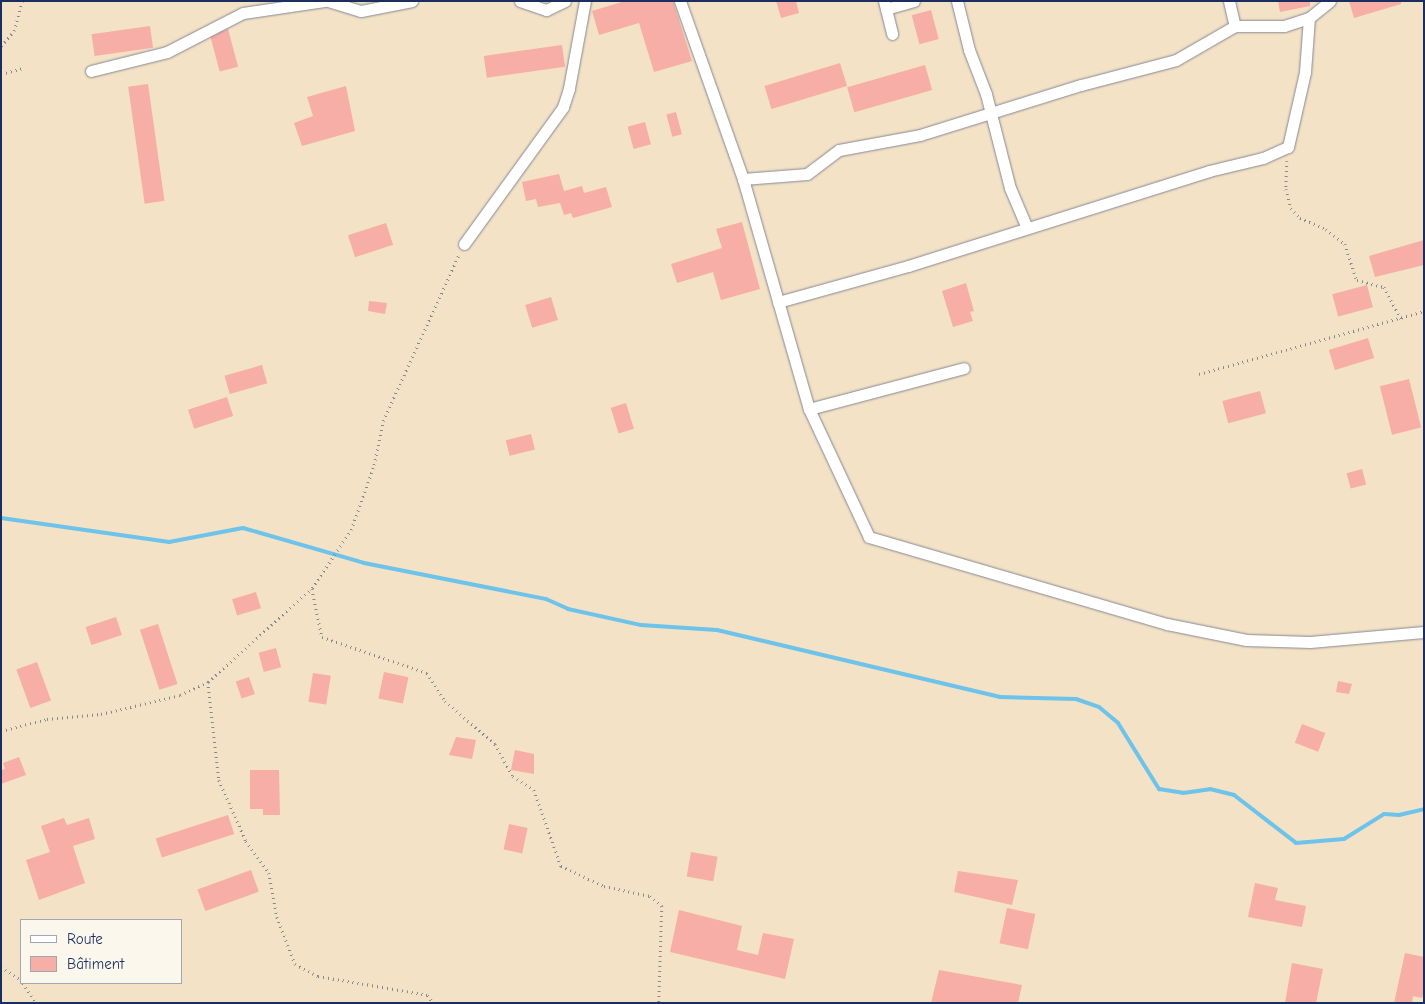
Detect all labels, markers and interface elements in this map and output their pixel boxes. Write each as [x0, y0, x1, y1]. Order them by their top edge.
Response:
legend [20, 919, 182, 984]
text: Route [67, 930, 103, 948]
text: Bâtiment [67, 955, 124, 973]

